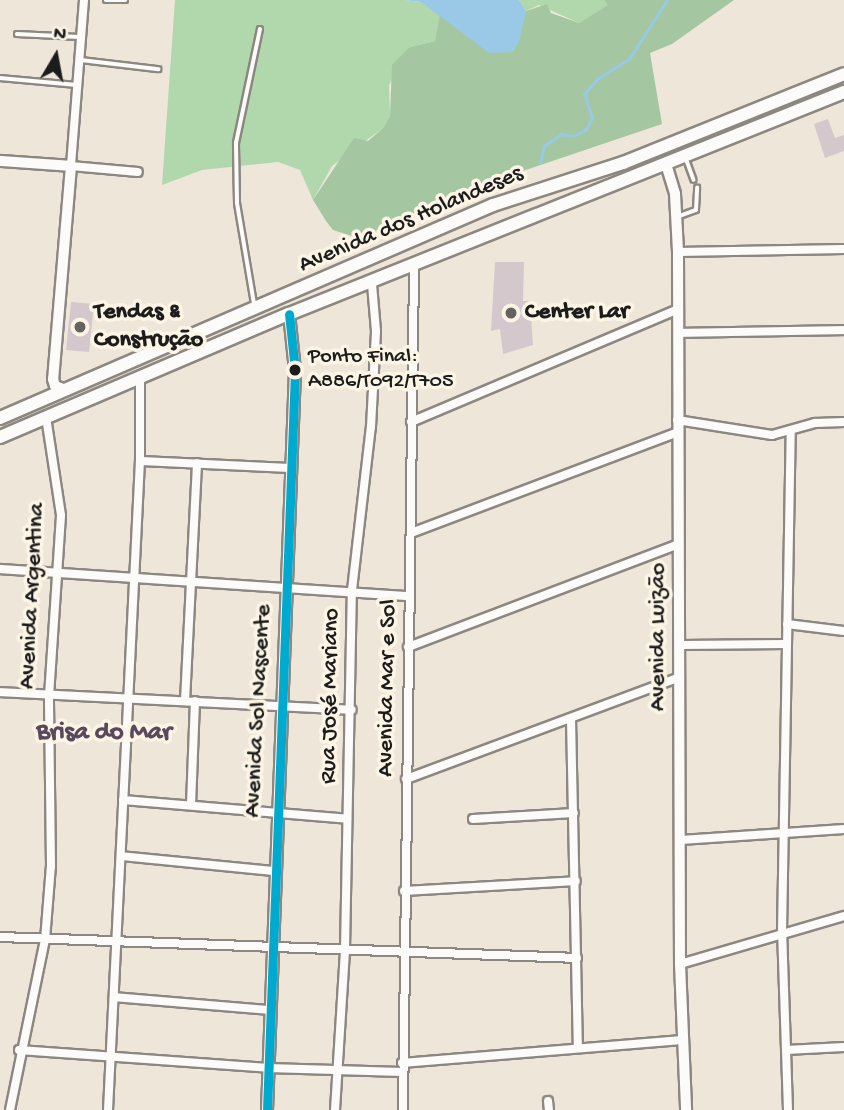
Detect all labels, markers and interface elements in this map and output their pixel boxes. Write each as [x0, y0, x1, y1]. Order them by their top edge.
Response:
north arrow [21, 21, 91, 91]
text: N [52, 22, 68, 47]
street label: Avenida dos Holandeses [295, 160, 527, 280]
place label: Tendas & Construção [94, 299, 203, 355]
place label: Center Lar [525, 299, 629, 327]
marker: Center Lar [503, 305, 519, 321]
marker: Tendas & Construção [72, 319, 88, 335]
place label: Ponto Final: A886/T092/T705 [308, 344, 454, 396]
marker: Ponto Final: A886/T092/T705 [288, 363, 302, 377]
street label: Avenida Argentina [14, 502, 52, 690]
street label: Avenida Luizão [645, 563, 673, 711]
street label: Avenida Mar e Sol [372, 599, 404, 777]
street label: Avenida Sol Nascente [239, 604, 279, 818]
street label: Rua José Mariano [315, 608, 347, 784]
district label: Brisa do Mar [37, 718, 171, 750]

